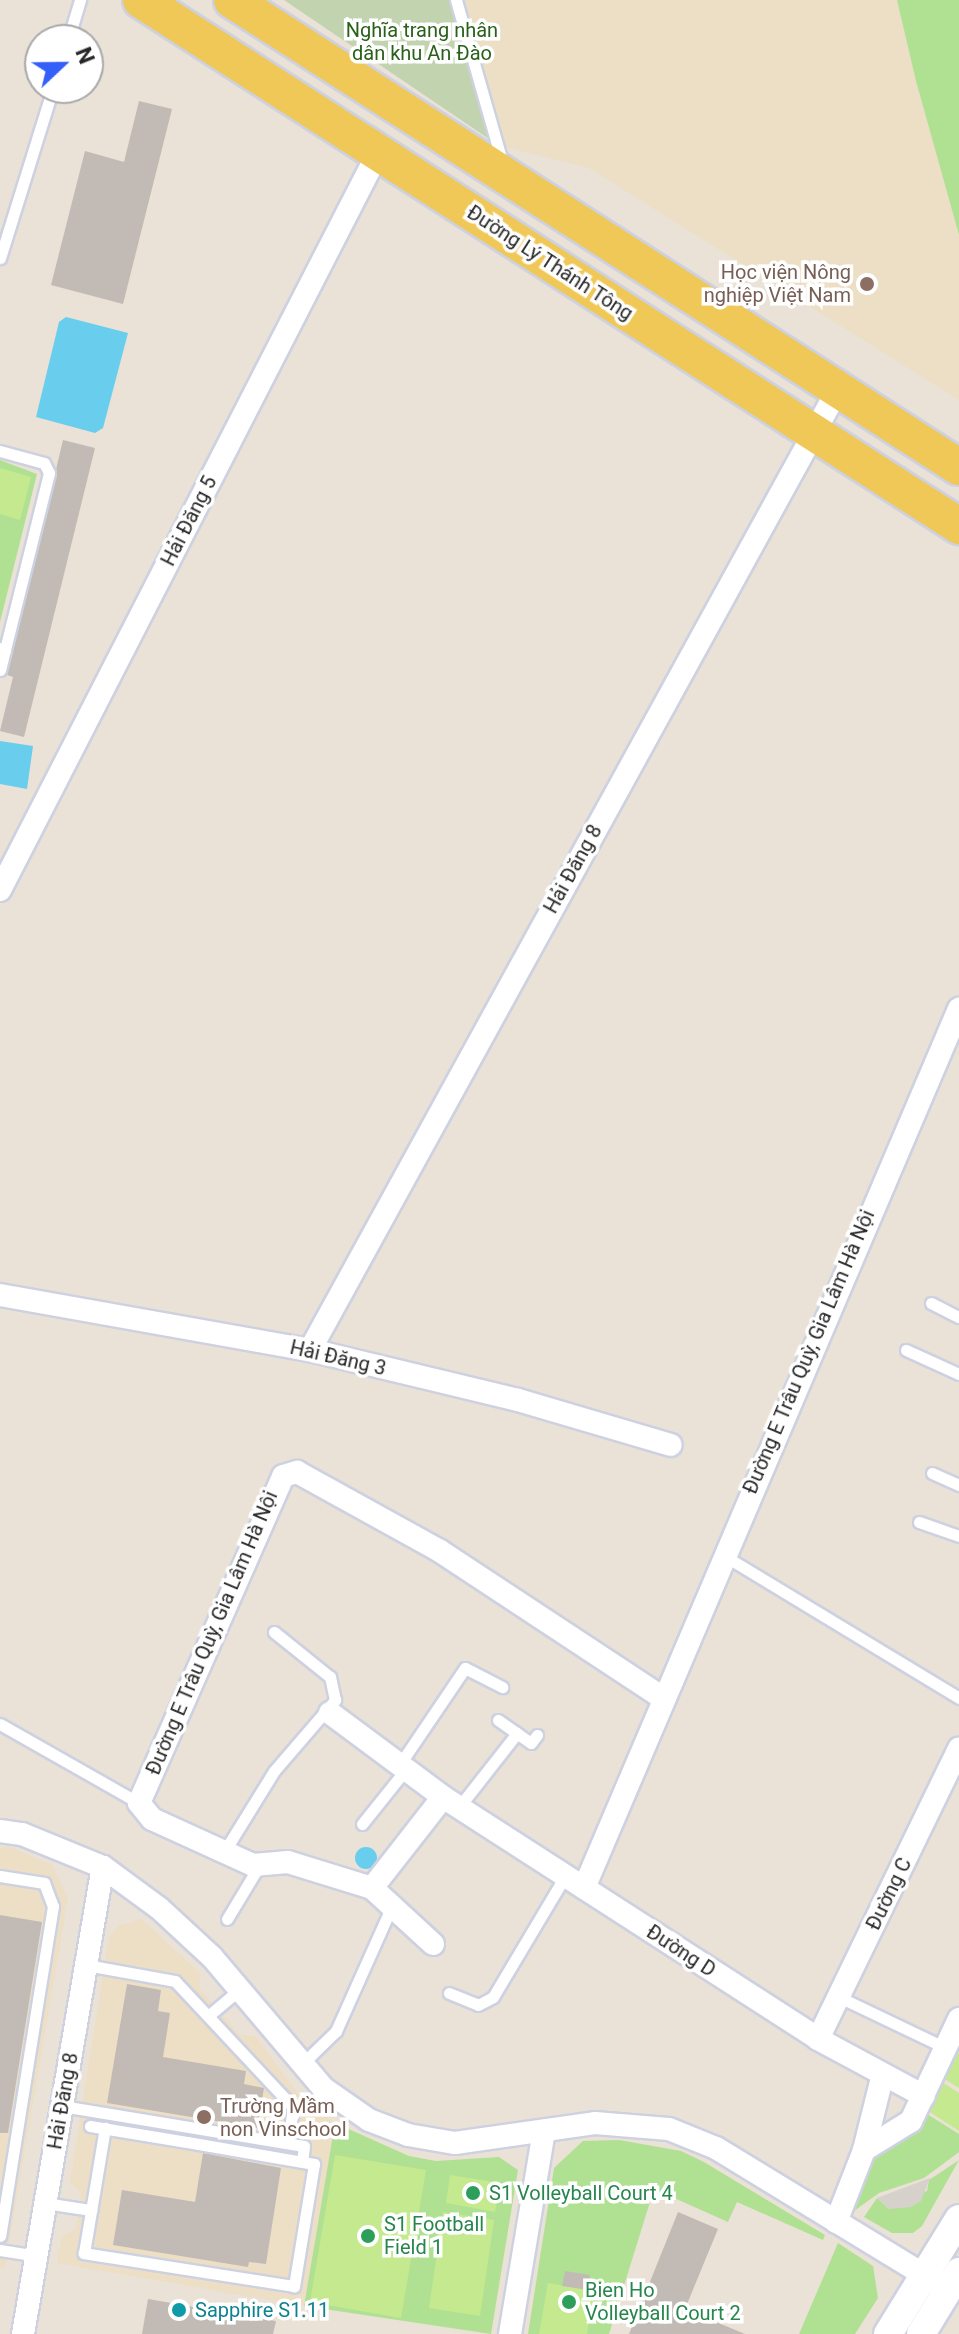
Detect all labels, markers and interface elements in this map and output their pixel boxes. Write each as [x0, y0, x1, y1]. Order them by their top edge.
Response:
park label: Nghĩa trang nhân dân khu An Đào [346, 19, 498, 66]
north arrow [24, 24, 104, 104]
text: N [70, 44, 99, 67]
street label: Đường Lý Thánh Tông [462, 200, 638, 326]
place label: Học viện Nông nghiệp Việt Nam [704, 260, 851, 307]
marker: Học viện Nông nghiệp Việt Nam [858, 275, 876, 293]
street label: Hải Đăng 5 [156, 472, 222, 570]
street label: Hải Đăng 8 [539, 820, 607, 918]
street label: Đường E Trâu Quỳ, Gia Lâm Hà Nội [738, 1206, 880, 1498]
street label: Hải Đăng 3 [288, 1335, 388, 1381]
street label: Đường E Trâu Quỳ, Gia Lâm Hà Nội [141, 1487, 283, 1779]
street label: Đường C [861, 1854, 917, 1934]
street label: Đường D [642, 1920, 720, 1982]
street label: Hải Đăng 8 [43, 2051, 83, 2151]
place label: Trường Mầm non Vinschool [220, 2094, 347, 2141]
marker: Trường Mầm non Vinschool [195, 2108, 213, 2126]
place label: S1 Volleyball Court 4 [489, 2181, 673, 2205]
marker: S1 Volleyball Court 4 [464, 2184, 482, 2202]
place label: S1 Football Field 1 [384, 2212, 484, 2259]
marker: S1 Football Field 1 [359, 2227, 377, 2245]
place label: Bien Ho Volleyball Court 2 [585, 2278, 741, 2325]
marker: Bien Ho Volleyball Court 2 [560, 2293, 578, 2311]
place label: Sapphire S1.11 [195, 2298, 329, 2322]
marker: Sapphire S1.11 [170, 2301, 188, 2319]

